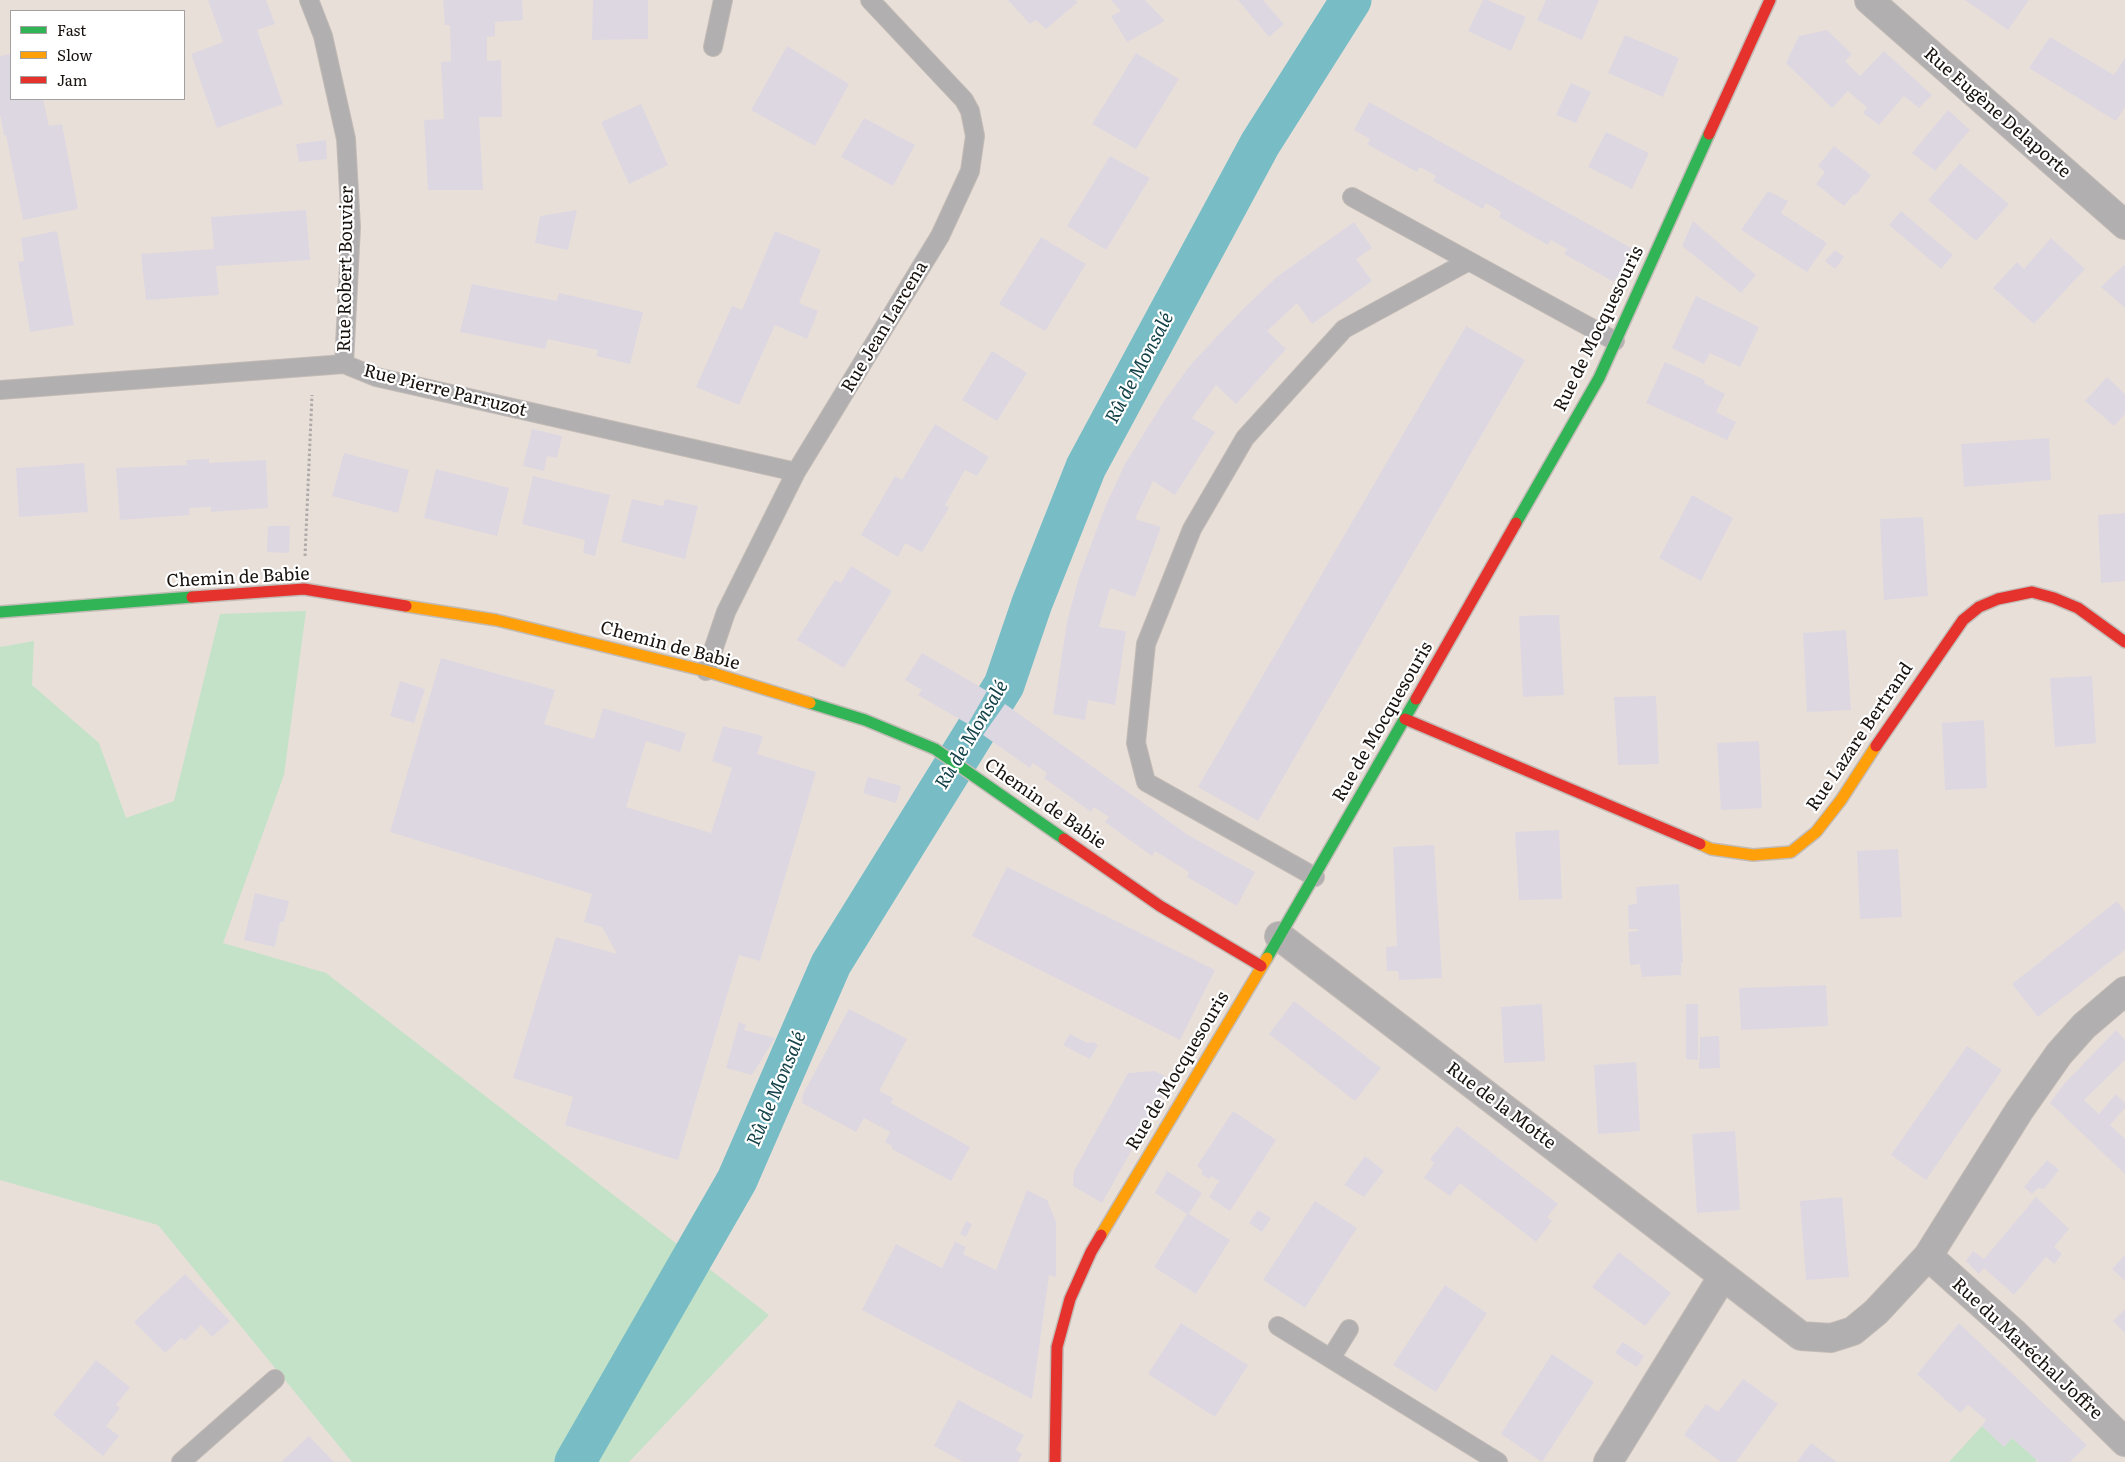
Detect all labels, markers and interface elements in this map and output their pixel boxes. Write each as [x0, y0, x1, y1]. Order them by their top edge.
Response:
legend [10, 10, 185, 100]
text: Fast [57, 18, 86, 41]
text: Slow [57, 43, 92, 66]
street label: Rue Eugène Delaporte [1919, 43, 2075, 183]
text: Jam [57, 68, 87, 91]
street label: Rue Robert Bouvier [334, 186, 358, 352]
street label: Rue de Mocquesouris [1550, 243, 1648, 415]
street label: Rue Jean Larcena [837, 257, 933, 397]
water label: Rû de Monsalé [1101, 309, 1179, 427]
street label: Rue Pierre Parruzot [361, 360, 529, 422]
street label: Chemin de Babie [166, 563, 310, 593]
street label: Chemin de Babie [598, 617, 742, 675]
street label: Rue de Mocquesouris [1328, 638, 1438, 806]
street label: Rue Lazare Bertrand [1802, 659, 1918, 815]
water label: Rû de Monsalé [931, 677, 1013, 793]
street label: Chemin de Babie [980, 754, 1110, 854]
street label: Rue de Mocquesouris [1122, 988, 1234, 1154]
water label: Rû de Monsalé [743, 1028, 811, 1150]
street label: Rue de la Motte [1442, 1058, 1560, 1154]
street label: Rue du Maréchal Joffre [1947, 1274, 2107, 1424]

